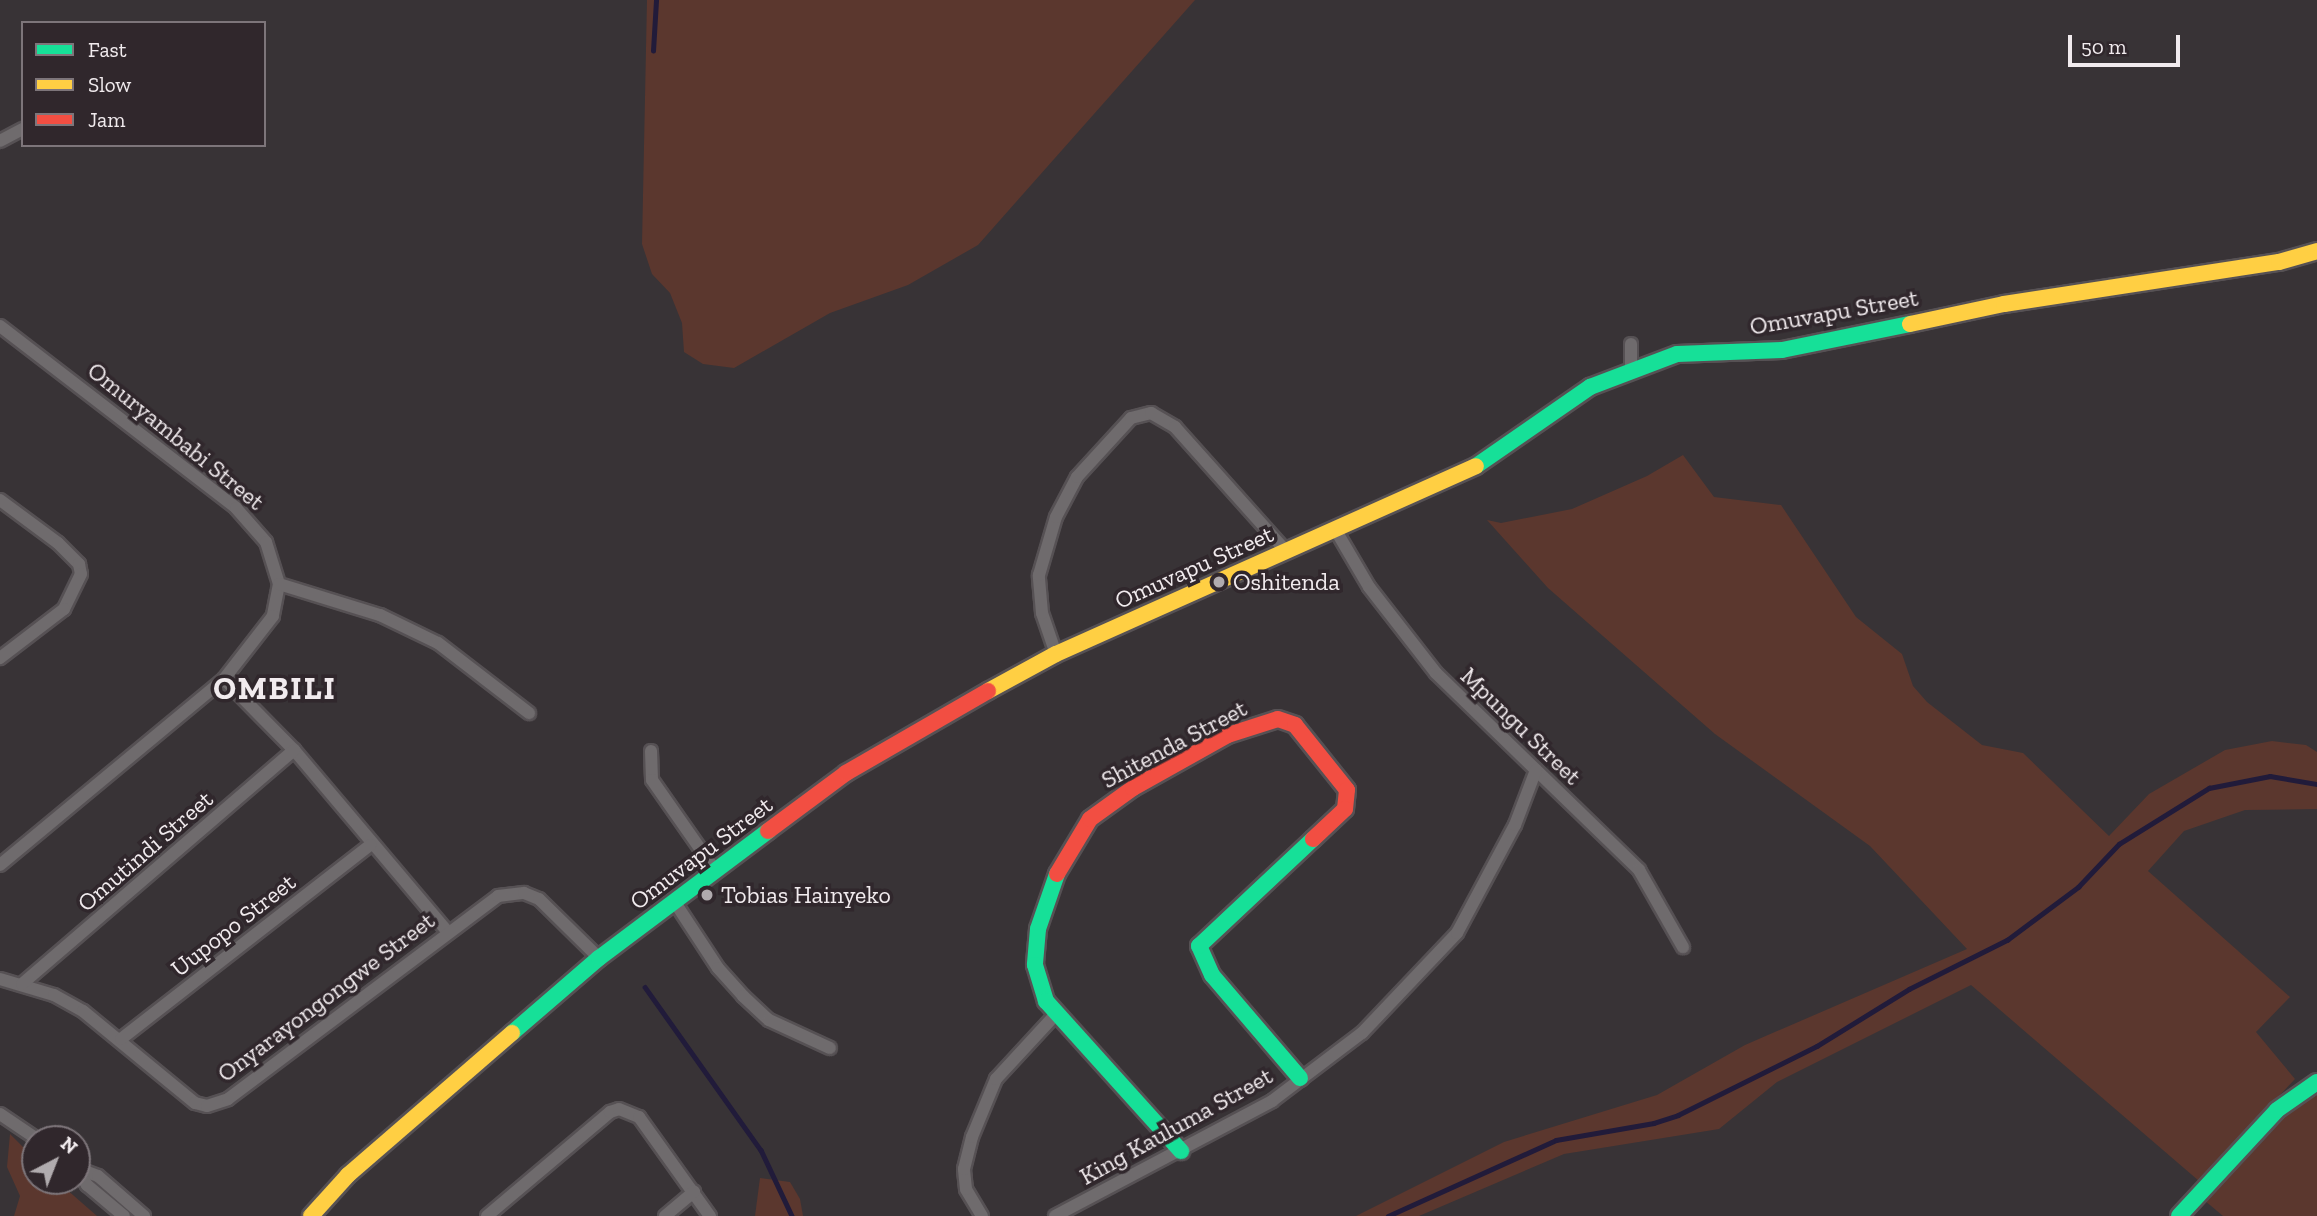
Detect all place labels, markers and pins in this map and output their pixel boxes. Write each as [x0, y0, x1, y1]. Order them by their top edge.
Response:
place label: Oshitenda [1233, 568, 1340, 596]
marker: Oshitenda [1211, 574, 1227, 590]
place label: Tobias Hainyeko [721, 881, 891, 909]
marker: Tobias Hainyeko [699, 887, 715, 903]

